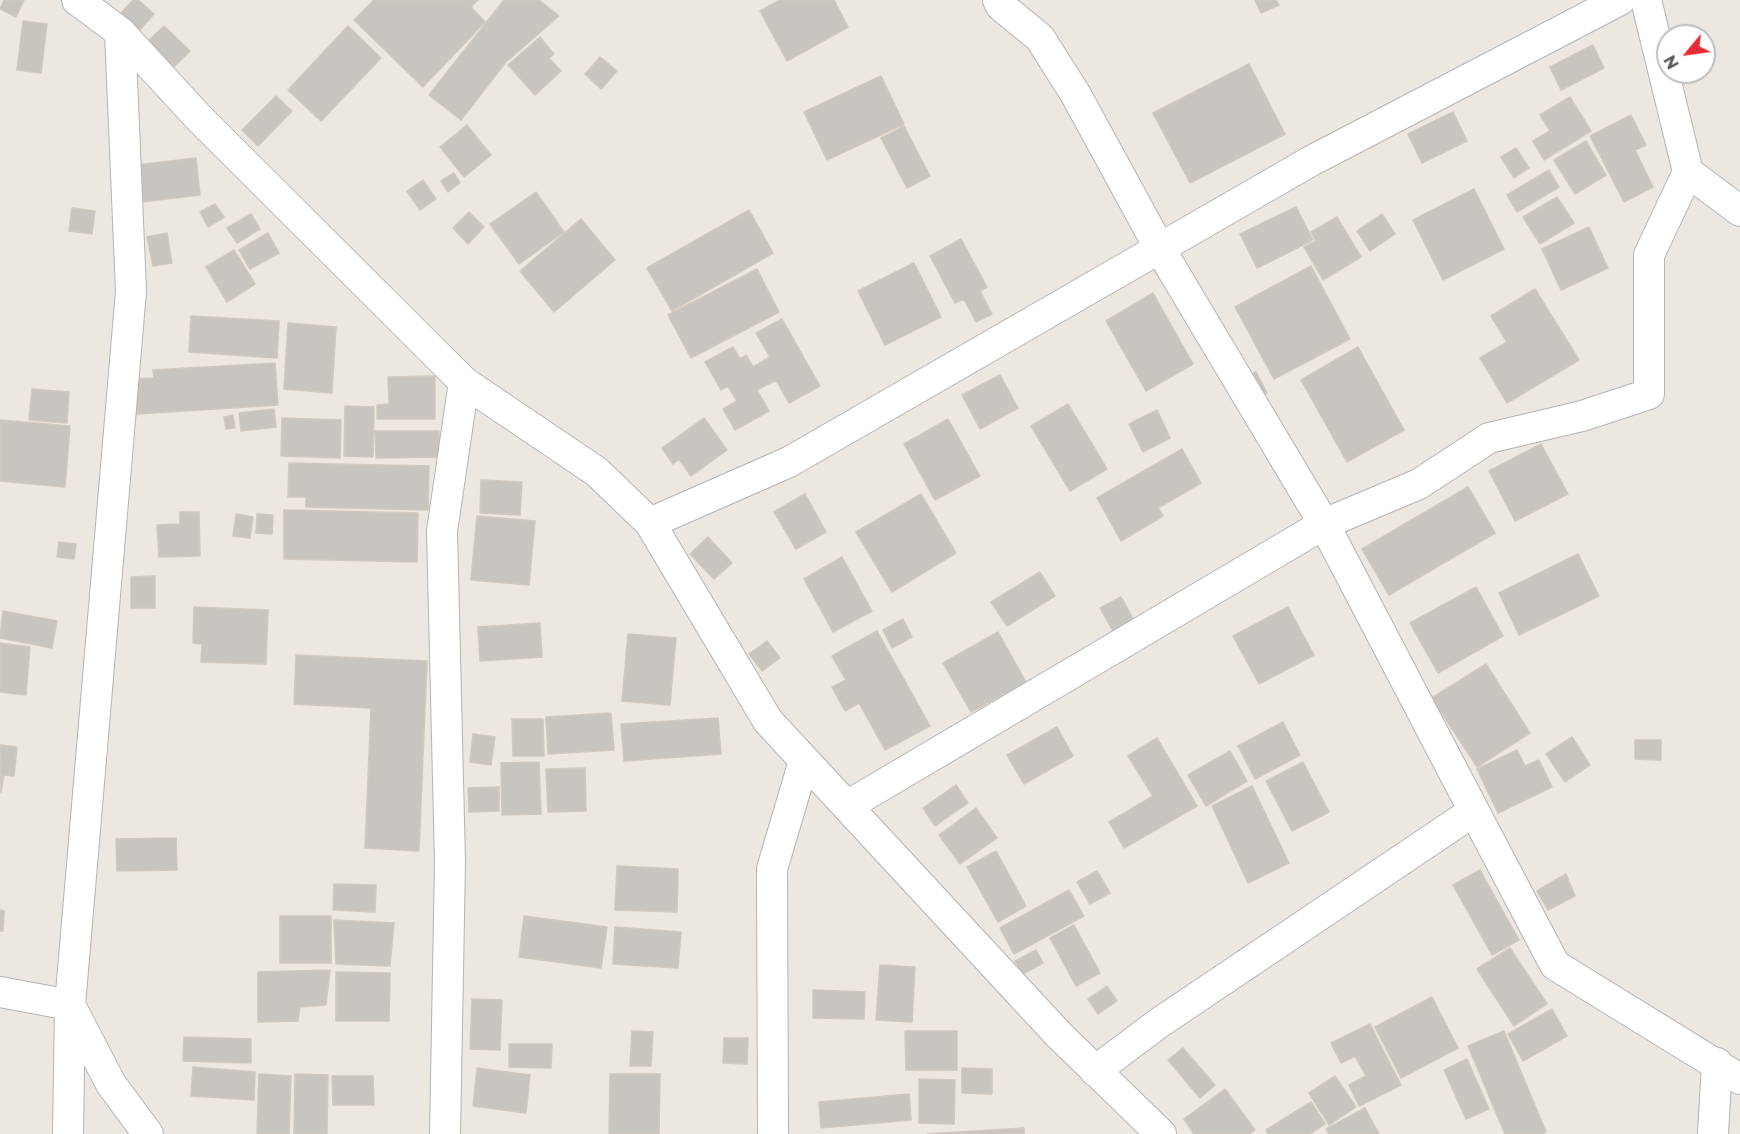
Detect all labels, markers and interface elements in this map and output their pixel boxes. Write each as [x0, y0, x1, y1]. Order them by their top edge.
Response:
north arrow [1656, 24, 1716, 84]
text: N [1660, 52, 1683, 72]

